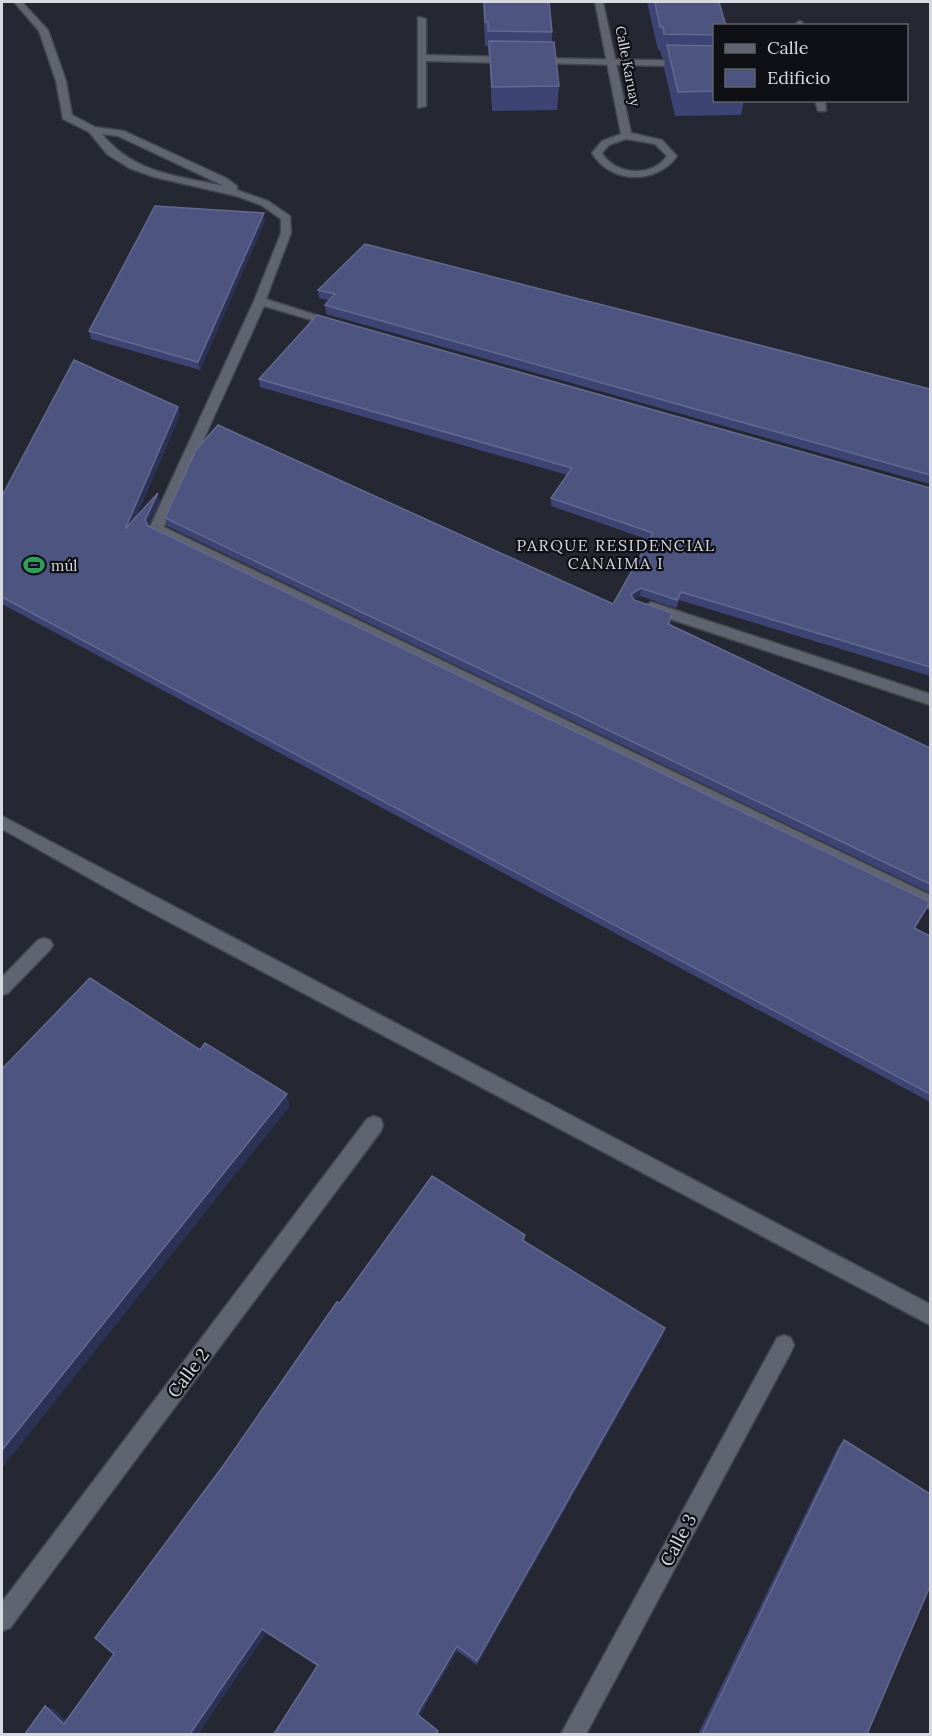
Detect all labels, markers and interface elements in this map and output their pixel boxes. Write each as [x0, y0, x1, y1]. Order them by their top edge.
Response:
street label: Calle Karuay [611, 24, 645, 108]
legend [713, 24, 908, 102]
text: Calle [767, 36, 809, 59]
text: Edificio [767, 66, 830, 89]
district label: PARQUE RESIDENCIAL CANAIMA I [516, 535, 716, 573]
sports icon: múl [22, 553, 46, 577]
place label: múl [51, 556, 77, 575]
street label: Calle 2 [162, 1344, 214, 1402]
street label: Calle 3 [655, 1510, 701, 1570]

